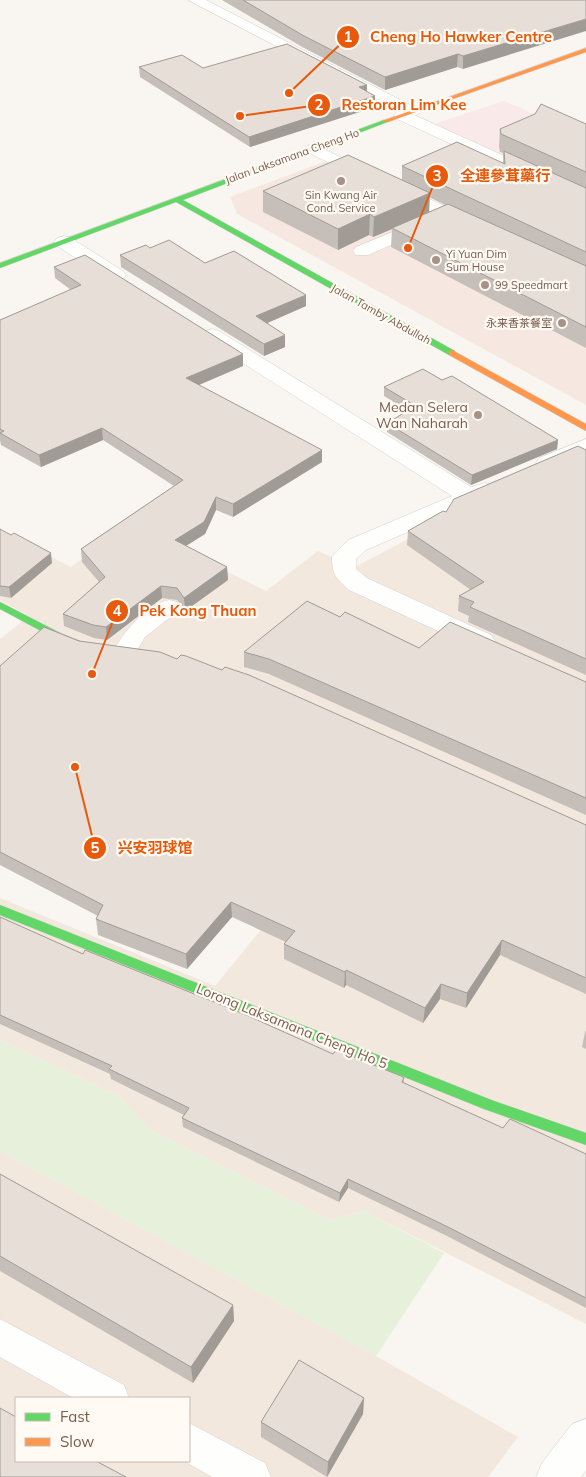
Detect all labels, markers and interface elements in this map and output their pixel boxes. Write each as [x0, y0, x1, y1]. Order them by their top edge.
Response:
callout: Cheng Ho Hawker Centre [336, 22, 562, 52]
text: 1 [343, 27, 353, 46]
text: Cheng Ho Hawker Centre [370, 27, 552, 46]
callout: Restoran Lim Kee [306, 90, 476, 120]
text: 2 [314, 95, 324, 114]
text: Restoran Lim Kee [342, 95, 466, 114]
street label: Jalan Laksamana Cheng Ho [223, 125, 361, 187]
callout: 全連參茸藥行 [425, 161, 560, 191]
text: 3 [432, 166, 442, 185]
text: 全連參茸藥行 [460, 166, 550, 185]
marker: Sin Kwang Air Cond. Service [335, 175, 347, 187]
place label: Sin Kwang Air Cond. Service [305, 188, 377, 215]
place label: Yi Yuan Dim Sum House [445, 247, 507, 274]
marker: Yi Yuan Dim Sum House [430, 254, 442, 266]
place label: 99 Speedmart [495, 278, 568, 292]
marker: 99 Speedmart [479, 279, 491, 291]
street label: Jalan Tamby Abdullah [329, 281, 433, 347]
place label: 永来香茶餐室 [486, 316, 552, 330]
marker: 永来香茶餐室 [556, 317, 568, 329]
place label: Medan Selera Wan Naharah [376, 398, 468, 432]
marker: Medan Selera Wan Naharah [472, 409, 484, 421]
callout: Pek Kong Thuan [105, 596, 267, 626]
text: 4 [112, 601, 122, 620]
text: Pek Kong Thuan [139, 601, 257, 620]
callout: 兴安羽球馆 [83, 833, 203, 863]
text: 5 [90, 838, 100, 857]
text: 兴安羽球馆 [117, 838, 193, 857]
street label: Lorong Laksamana Cheng Ho 5 [194, 979, 390, 1073]
legend [15, 1397, 190, 1462]
text: Fast [60, 1407, 90, 1426]
text: Slow [60, 1432, 94, 1451]

